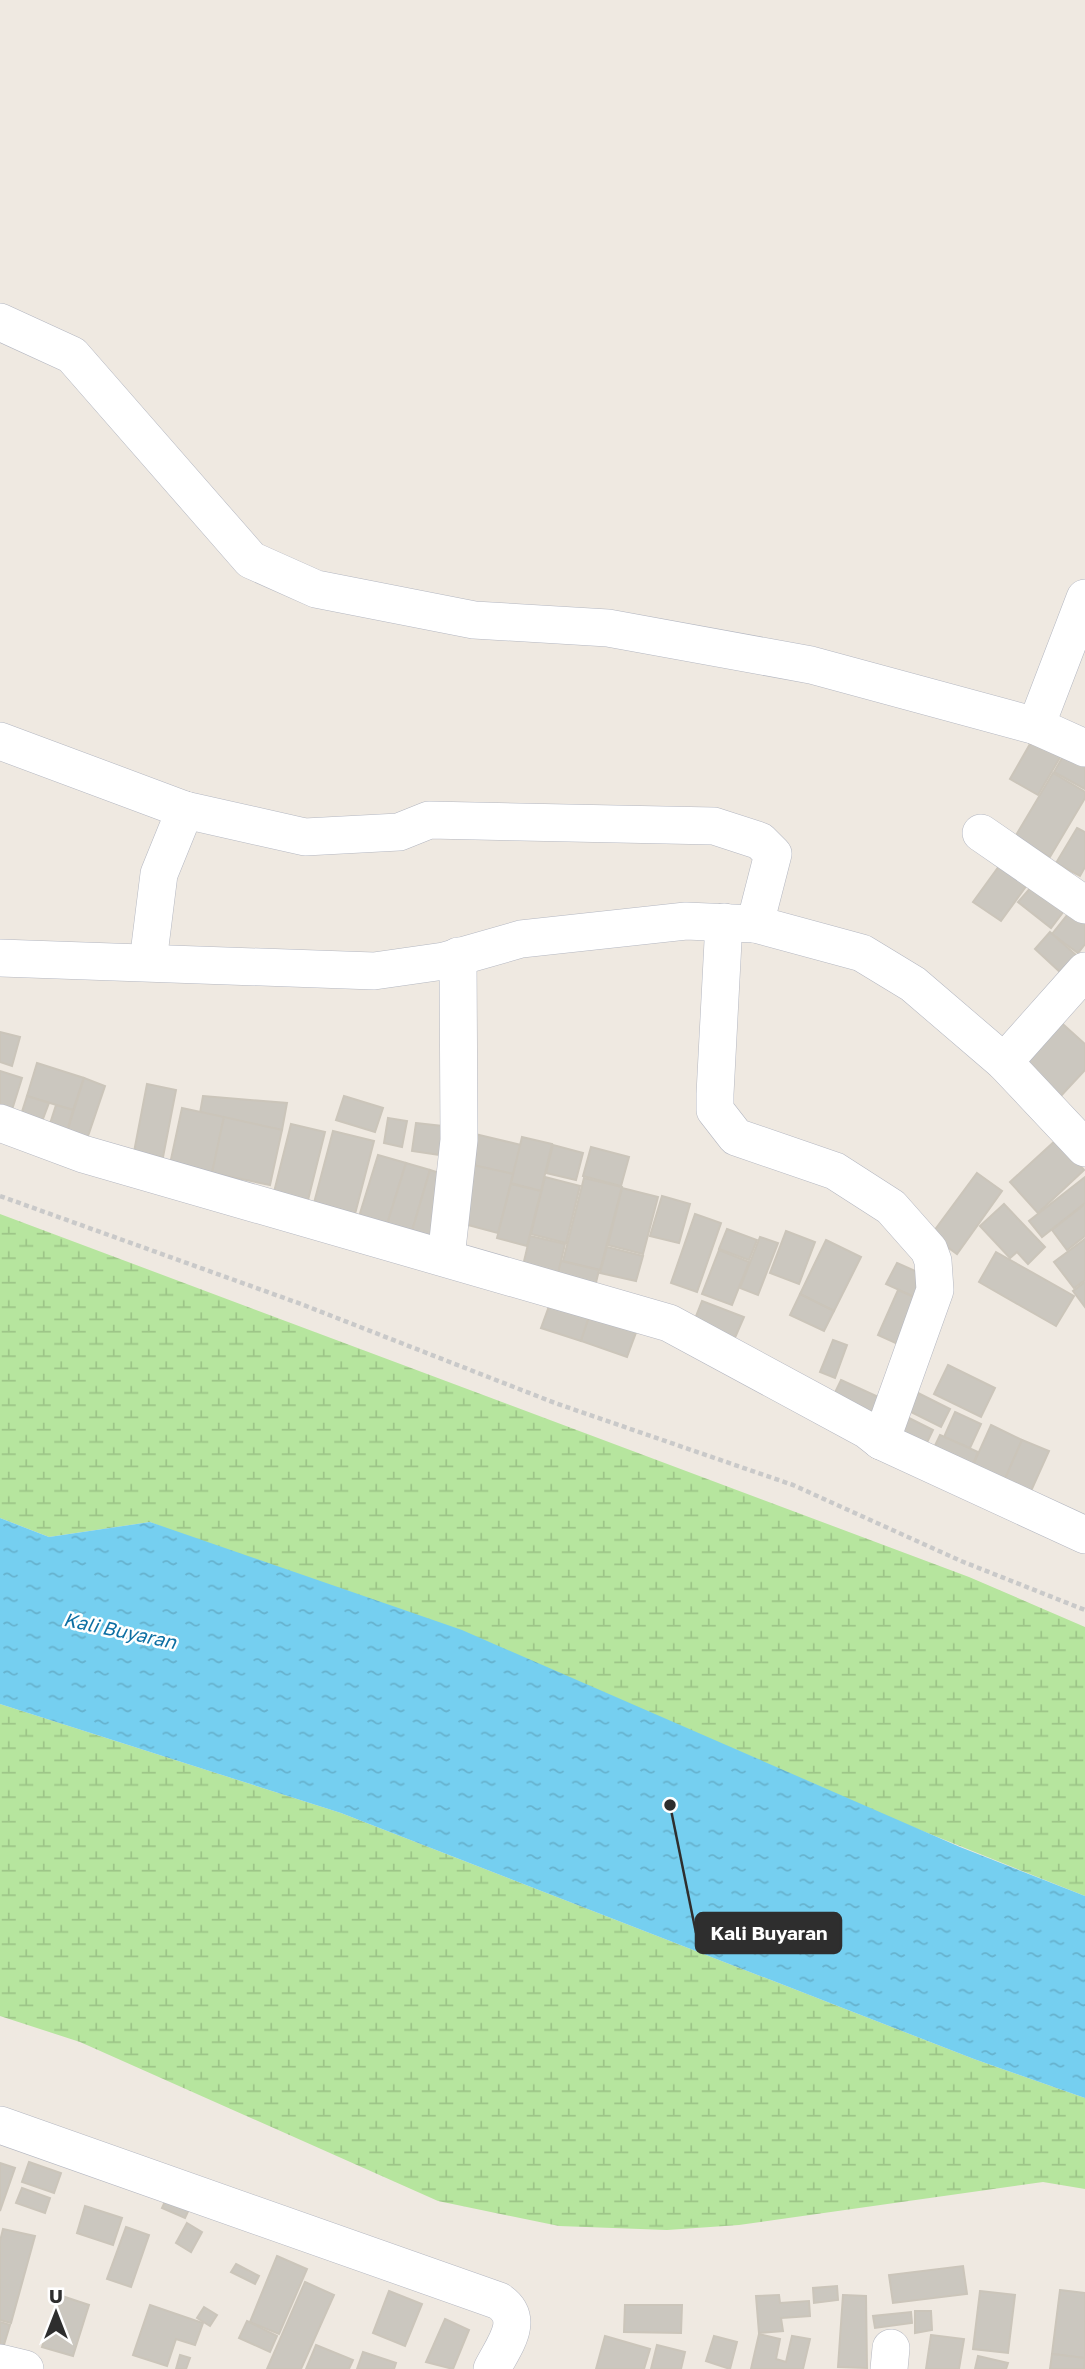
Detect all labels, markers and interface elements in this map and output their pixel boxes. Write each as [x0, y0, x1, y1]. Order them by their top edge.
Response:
water label: Kali Buyaran [62, 1607, 180, 1653]
callout: Kali Buyaran [696, 1913, 841, 1953]
text: Kali Buyaran [710, 1921, 828, 1944]
north arrow [21, 2278, 91, 2348]
text: U [49, 2284, 63, 2307]

